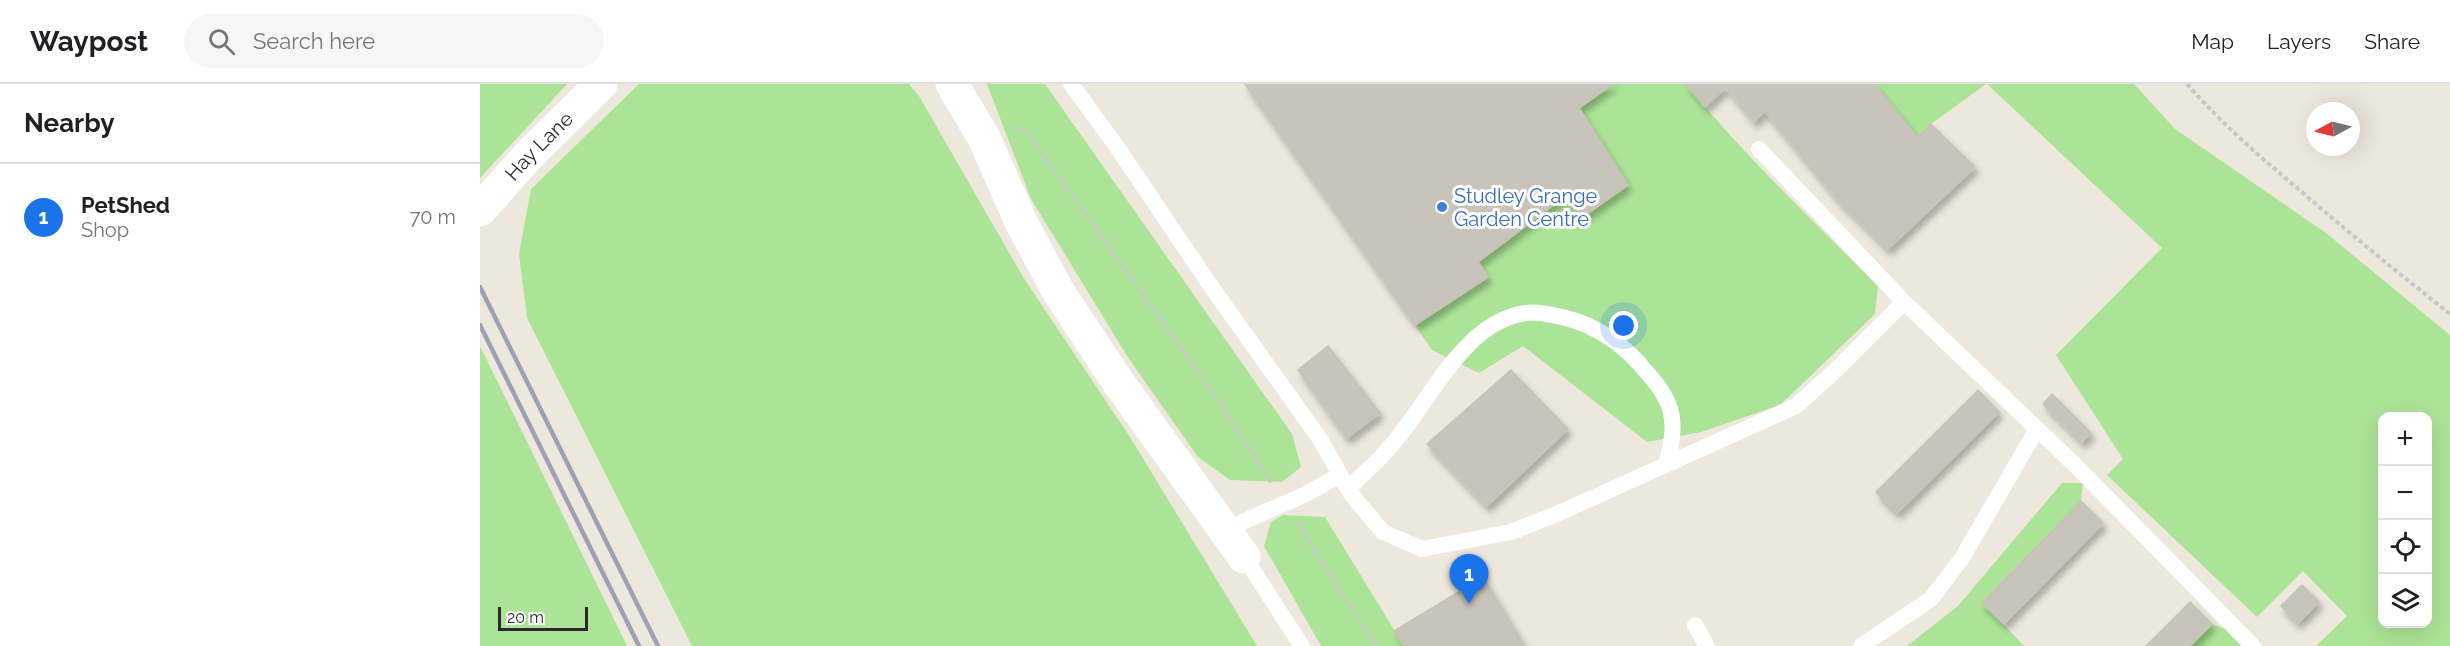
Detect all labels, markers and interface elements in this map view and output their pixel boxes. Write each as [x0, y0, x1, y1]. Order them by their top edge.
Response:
search box [184, 14, 604, 68]
text: Waypost [30, 25, 148, 58]
icon: search [205, 25, 238, 58]
text: Search here [253, 28, 375, 54]
text: Map [2191, 29, 2234, 54]
text: Layers [2267, 29, 2331, 54]
text: Share [2364, 29, 2420, 54]
north arrow [2306, 102, 2360, 156]
street label: Hay Lane [500, 106, 578, 185]
text: Nearby [24, 108, 114, 138]
place label: Studley Grange Garden Centre [1454, 184, 1597, 231]
text: PetShed [81, 192, 170, 218]
marker: Studley Grange Garden Centre [1435, 200, 1449, 214]
text: 1 [39, 205, 48, 229]
text: 70 m [410, 205, 456, 229]
text: Shop [81, 218, 129, 242]
your location [1609, 311, 1638, 340]
map controls [2378, 412, 2432, 628]
button: + [2378, 412, 2432, 466]
button: − [2378, 466, 2432, 520]
button: locate [2378, 520, 2432, 574]
pin: 1 [1450, 554, 1488, 604]
button: layers [2378, 574, 2432, 628]
scale bar [498, 604, 588, 632]
text: 20 m [507, 608, 544, 627]

